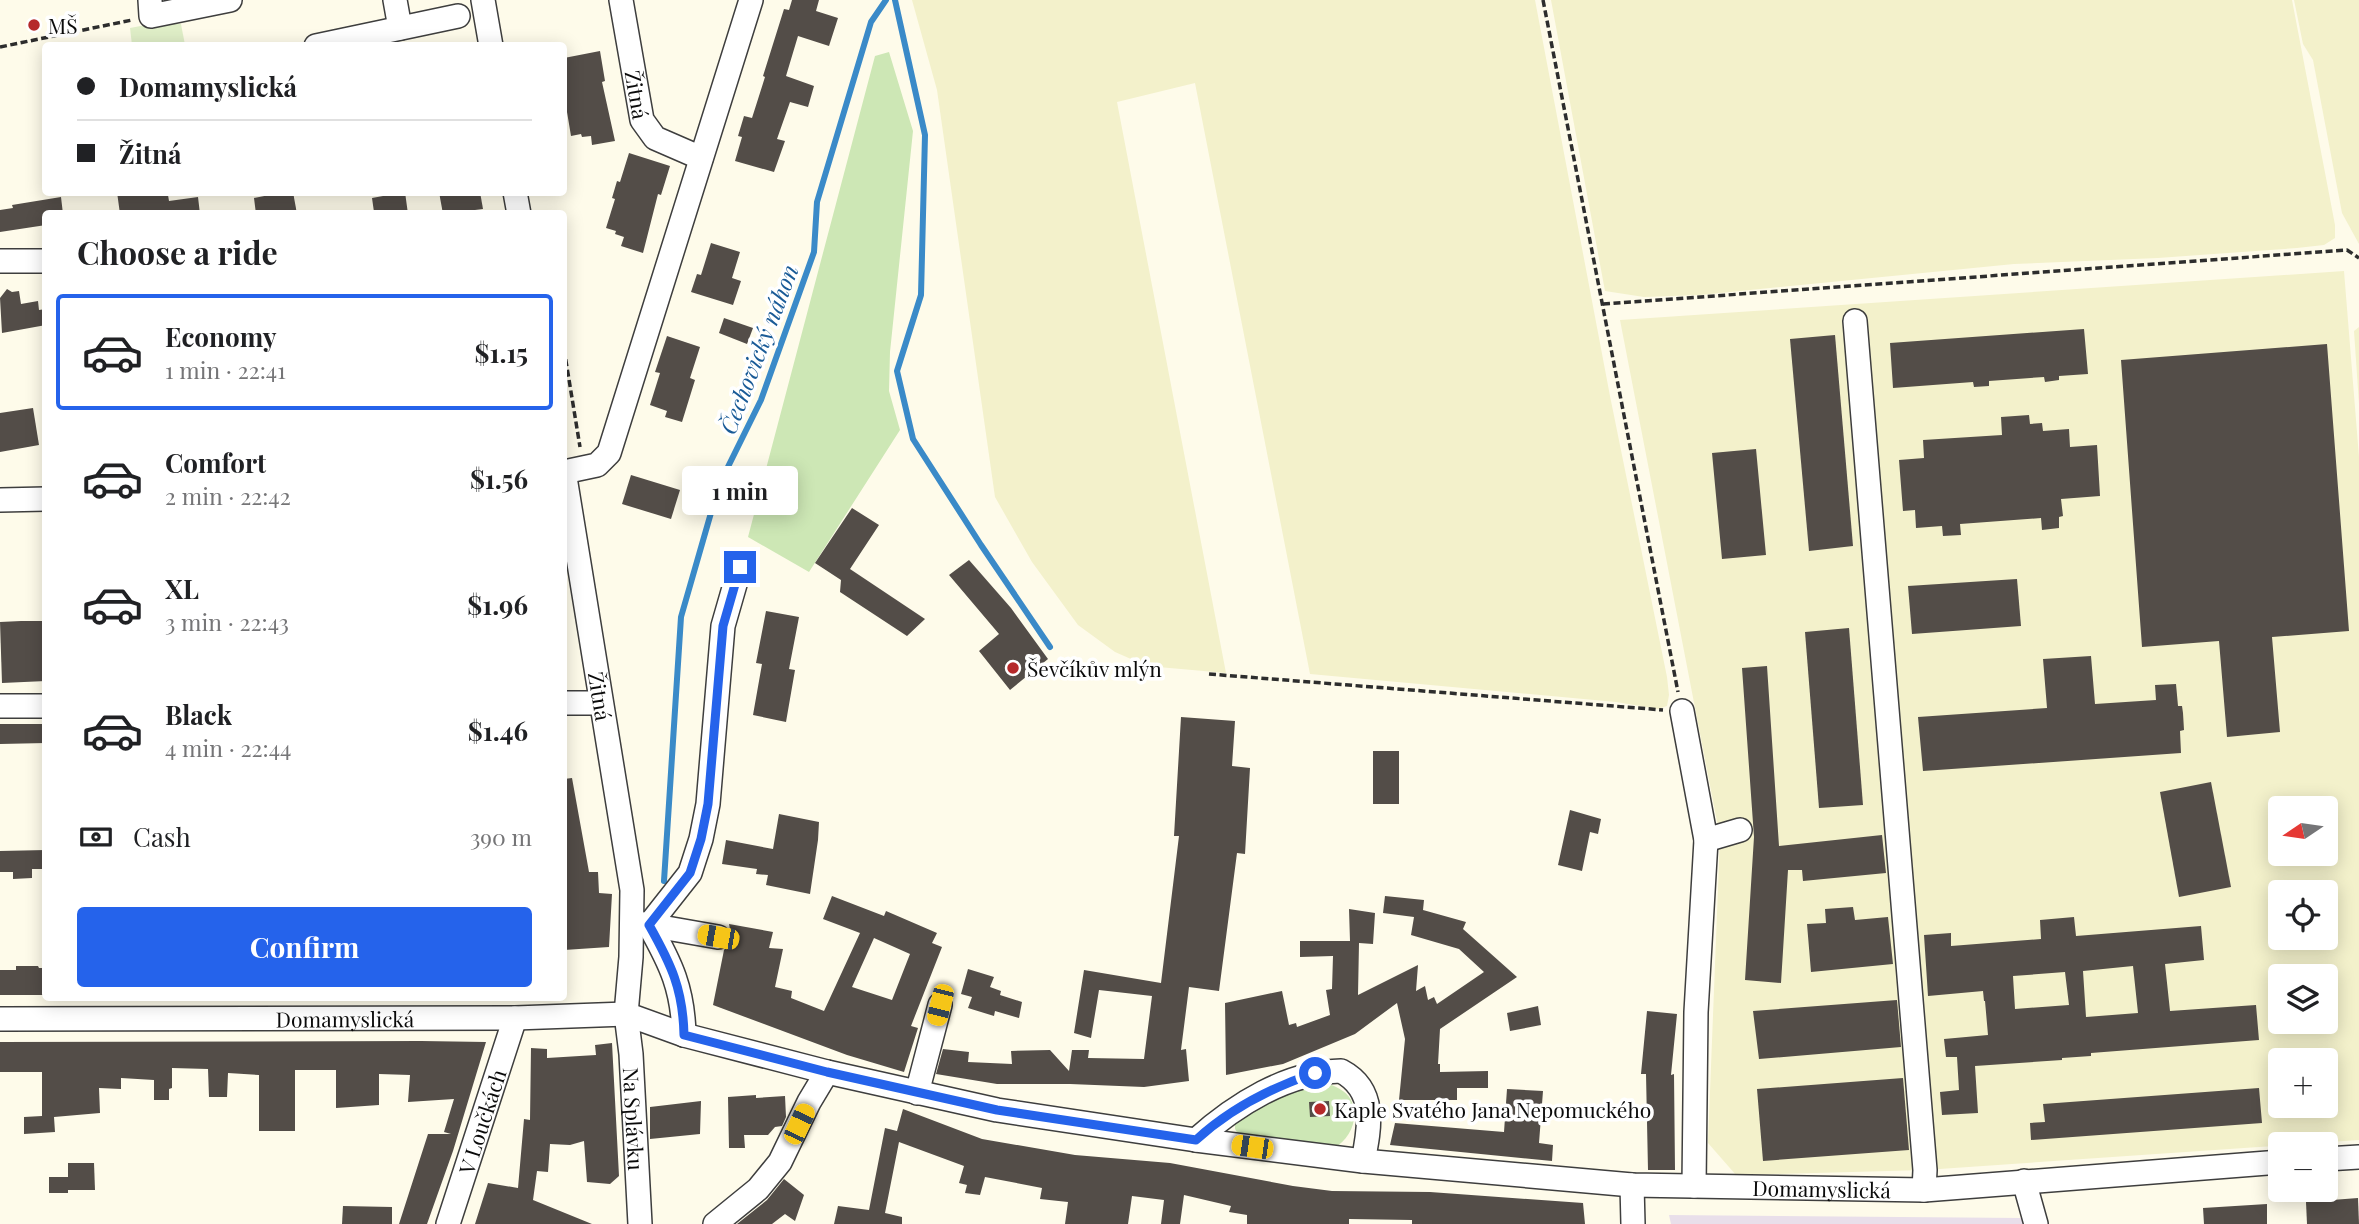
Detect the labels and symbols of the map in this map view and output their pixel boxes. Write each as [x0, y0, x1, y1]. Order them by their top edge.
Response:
place label: MŠ [48, 11, 78, 39]
marker: MŠ [26, 17, 42, 33]
street label: Žitná [620, 68, 656, 122]
water label: Čechovický náhon [711, 260, 805, 438]
callout: 1 min [682, 466, 798, 514]
route end [724, 551, 756, 583]
place label: Ševčíkův mlýn [1027, 654, 1162, 682]
marker: Ševčíkův mlýn [1005, 660, 1021, 676]
street label: Žitná [583, 670, 618, 723]
north arrow [2268, 796, 2338, 866]
car [696, 923, 741, 951]
car [925, 982, 956, 1028]
street label: Domamyslická [276, 1004, 415, 1032]
route start [1299, 1057, 1331, 1089]
street label: V Loučkách [451, 1065, 512, 1178]
street label: Na Splávku [618, 1067, 651, 1171]
place label: Kaple Svatého Jana Nepomuckého [1334, 1095, 1651, 1123]
car [781, 1101, 818, 1147]
marker: Kaple Svatého Jana Nepomuckého [1312, 1101, 1328, 1117]
car [1230, 1134, 1275, 1160]
street label: Domamyslická [1752, 1173, 1892, 1203]

